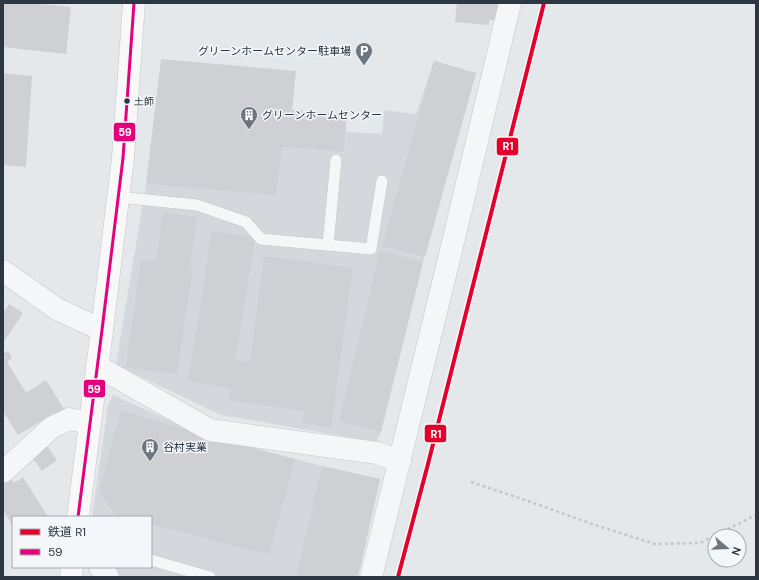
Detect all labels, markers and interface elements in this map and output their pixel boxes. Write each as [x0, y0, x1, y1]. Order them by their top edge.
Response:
parking icon: グリーンホームセンター駐車場 [354, 41, 374, 66]
place label: グリーンホームセンター駐車場 [198, 44, 351, 58]
place label: 土師 [134, 95, 154, 108]
marker: 土師 [122, 96, 132, 106]
building icon: グリーンホームセンター [239, 105, 259, 130]
place label: グリーンホームセンター [262, 108, 382, 122]
line badge: 59 [113, 122, 136, 142]
text: 59 [118, 125, 132, 139]
line badge: R1 [496, 137, 519, 156]
text: R1 [503, 139, 513, 153]
line badge: 59 [83, 379, 106, 398]
text: 59 [87, 382, 101, 396]
line badge: R1 [424, 424, 447, 443]
text: R1 [431, 427, 441, 441]
building icon: 谷村実業 [140, 437, 160, 462]
place label: 谷村実業 [163, 440, 207, 454]
legend [12, 516, 152, 568]
text: 鉄道 R1 [48, 524, 86, 540]
north arrow [707, 528, 747, 568]
text: 59 [48, 544, 63, 560]
text: N [729, 545, 744, 557]

